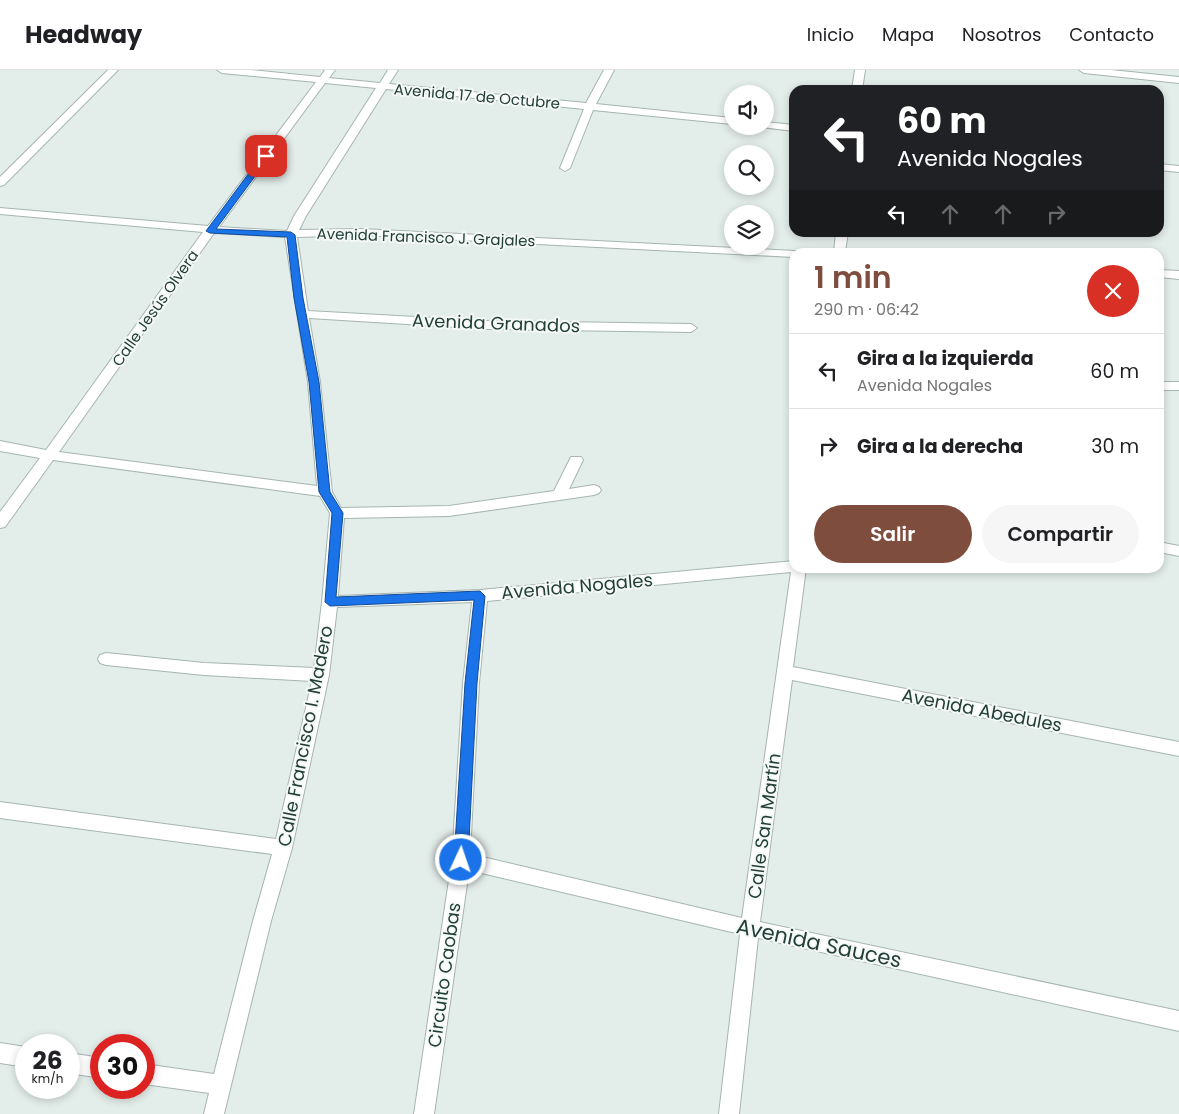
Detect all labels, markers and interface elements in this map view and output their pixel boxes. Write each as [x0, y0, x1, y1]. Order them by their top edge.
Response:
text: Headway [25, 18, 142, 51]
text: Inicio [807, 22, 854, 47]
text: Mapa [882, 22, 934, 47]
text: Nosotros [962, 22, 1041, 47]
text: Contacto [1069, 22, 1154, 47]
street label: Avenida 17 de Octubre [393, 78, 561, 114]
map controls [724, 85, 774, 255]
button: sound [724, 85, 774, 135]
text: 60 m [897, 96, 987, 145]
icon: left [814, 105, 879, 170]
pin [245, 135, 287, 177]
icon: arrive [252, 142, 280, 170]
text: Avenida Nogales [897, 143, 1083, 174]
button: search [724, 145, 774, 195]
icon: left [883, 200, 911, 228]
icon: ahead [936, 200, 964, 228]
icon: ahead [989, 200, 1017, 228]
icon: right [1042, 200, 1070, 228]
button: layers [724, 205, 774, 255]
street label: Avenida Francisco J. Grajales [316, 223, 536, 251]
street label: Calle Jesús Olvera [107, 246, 203, 370]
text: 1 min [814, 256, 892, 299]
button: close [1087, 265, 1139, 317]
text: 290 m · 06:42 [814, 298, 919, 321]
street label: Avenida Granados [412, 308, 580, 338]
text: Gira a la izquierda [857, 345, 1034, 372]
icon: left [814, 357, 842, 385]
text: 60 m [1090, 358, 1139, 385]
text: Avenida Nogales [857, 374, 992, 397]
icon: right [814, 432, 842, 460]
text: Gira a la derecha [857, 433, 1023, 460]
text: 30 m [1091, 433, 1139, 460]
button: Salir [814, 505, 972, 563]
button: Compartir [982, 505, 1139, 563]
street label: Avenida Nogales [500, 567, 654, 605]
street label: Calle Francisco I. Madero [271, 623, 339, 849]
street label: Avenida Abedules [900, 682, 1064, 738]
street label: Calle San Martín [741, 752, 787, 900]
position arrow [434, 833, 486, 885]
street label: Circuito Caobas [421, 901, 467, 1049]
street label: Avenida Sauces [734, 911, 904, 975]
speed limit sign: 30 [90, 1034, 155, 1099]
text: 26 [32, 1043, 63, 1078]
text: km/h [32, 1070, 63, 1087]

